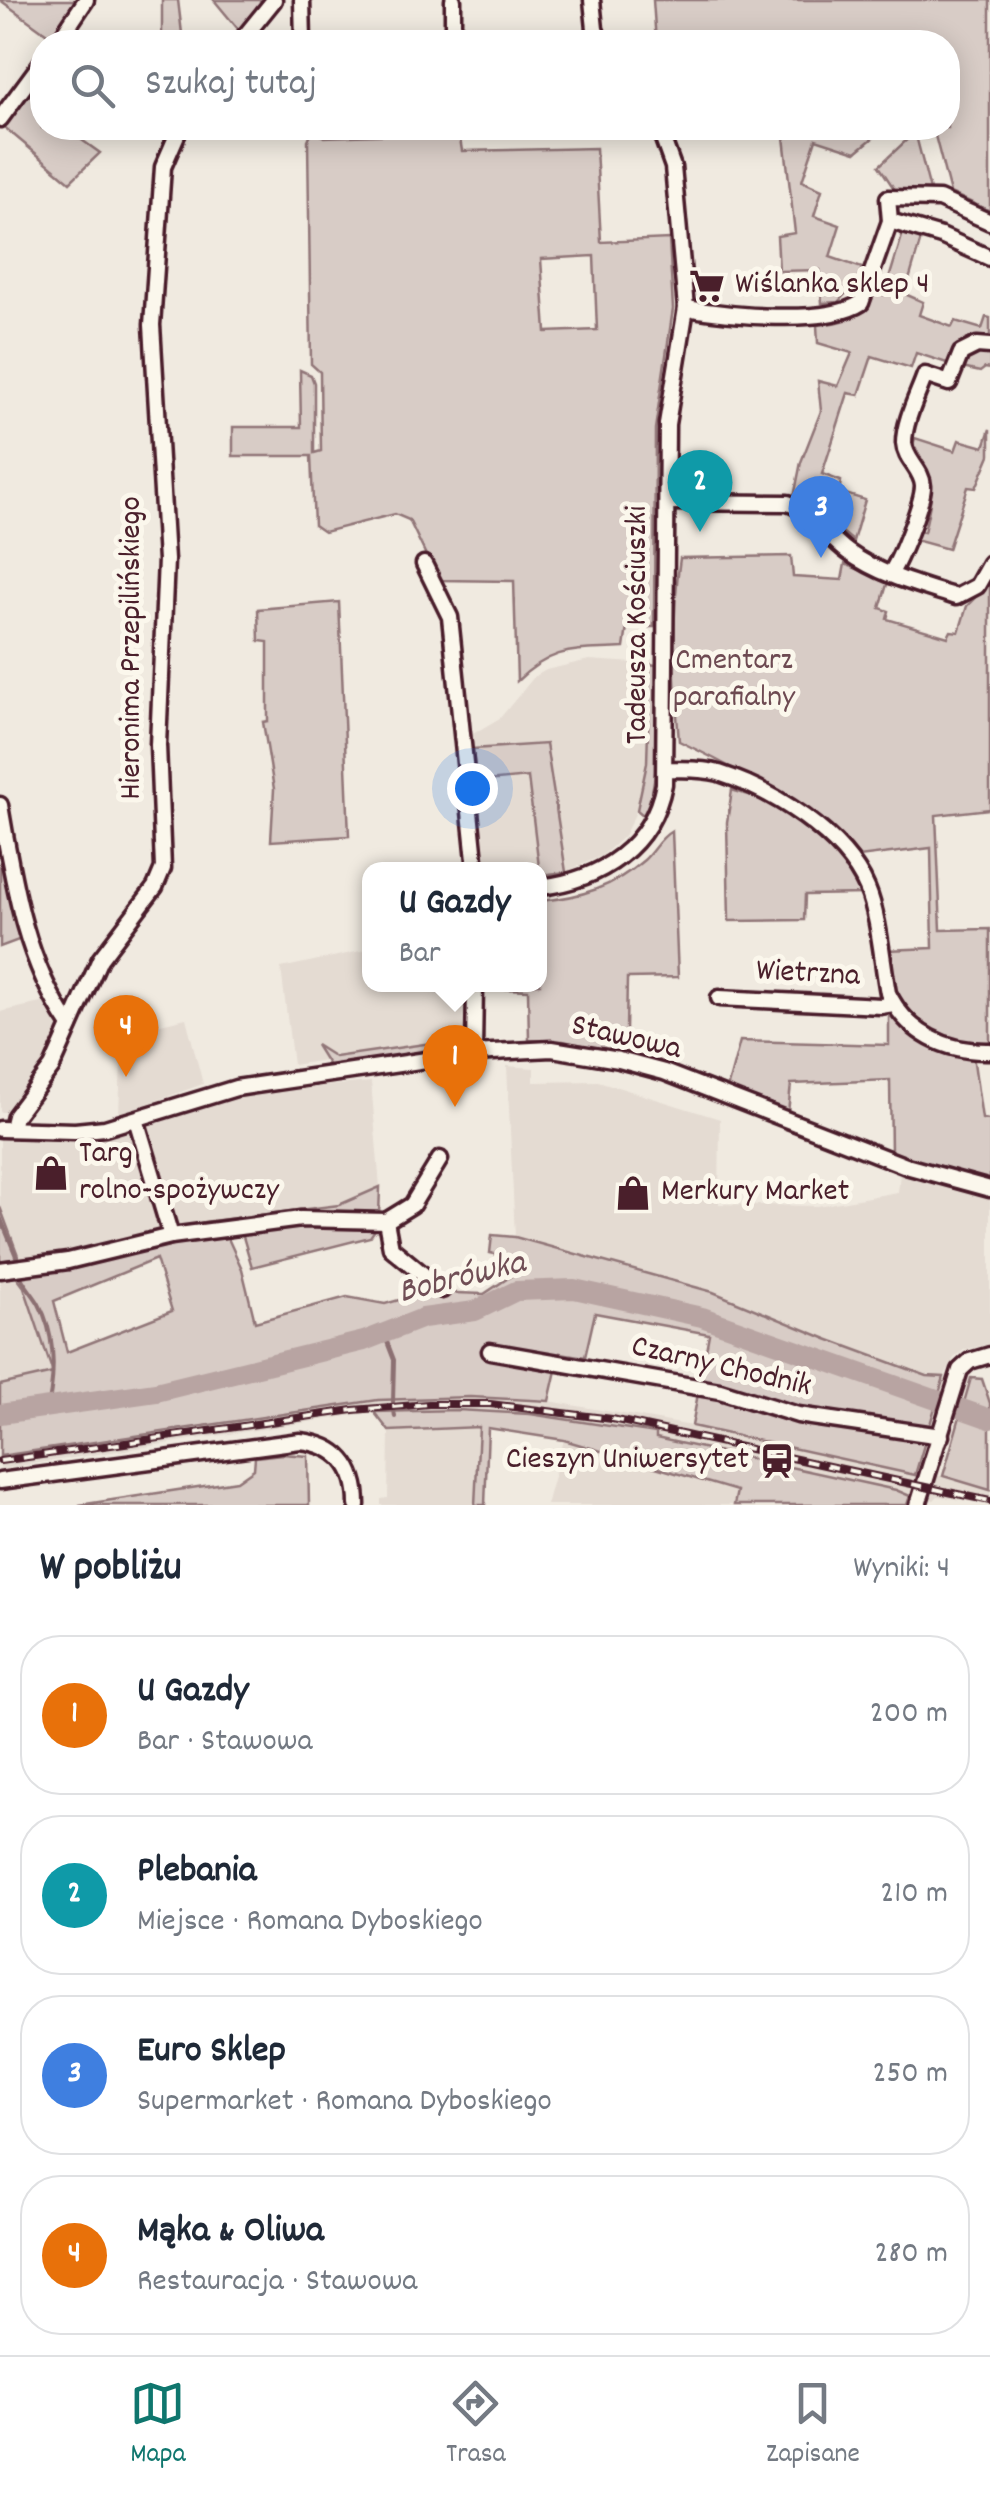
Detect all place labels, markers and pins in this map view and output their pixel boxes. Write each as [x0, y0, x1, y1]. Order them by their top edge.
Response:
place label: Wiślanka sklep 4 [735, 263, 930, 309]
supermarket icon: Wiślanka sklep 4 [688, 267, 726, 305]
pin: 2 [668, 450, 732, 532]
pin: 3 [788, 476, 854, 558]
pin: 4 [94, 994, 158, 1077]
pin: 1 [422, 1024, 488, 1107]
place label: Targ rolno-spożywczy [79, 1132, 280, 1215]
shop icon: Targ rolno-spożywczy [32, 1154, 70, 1192]
place label: Merkury Market [661, 1170, 850, 1216]
shop icon: Merkury Market [614, 1174, 652, 1212]
place label: Cieszyn Uniwersytet [506, 1438, 749, 1484]
station icon: Cieszyn Uniwersytet [758, 1442, 796, 1480]

